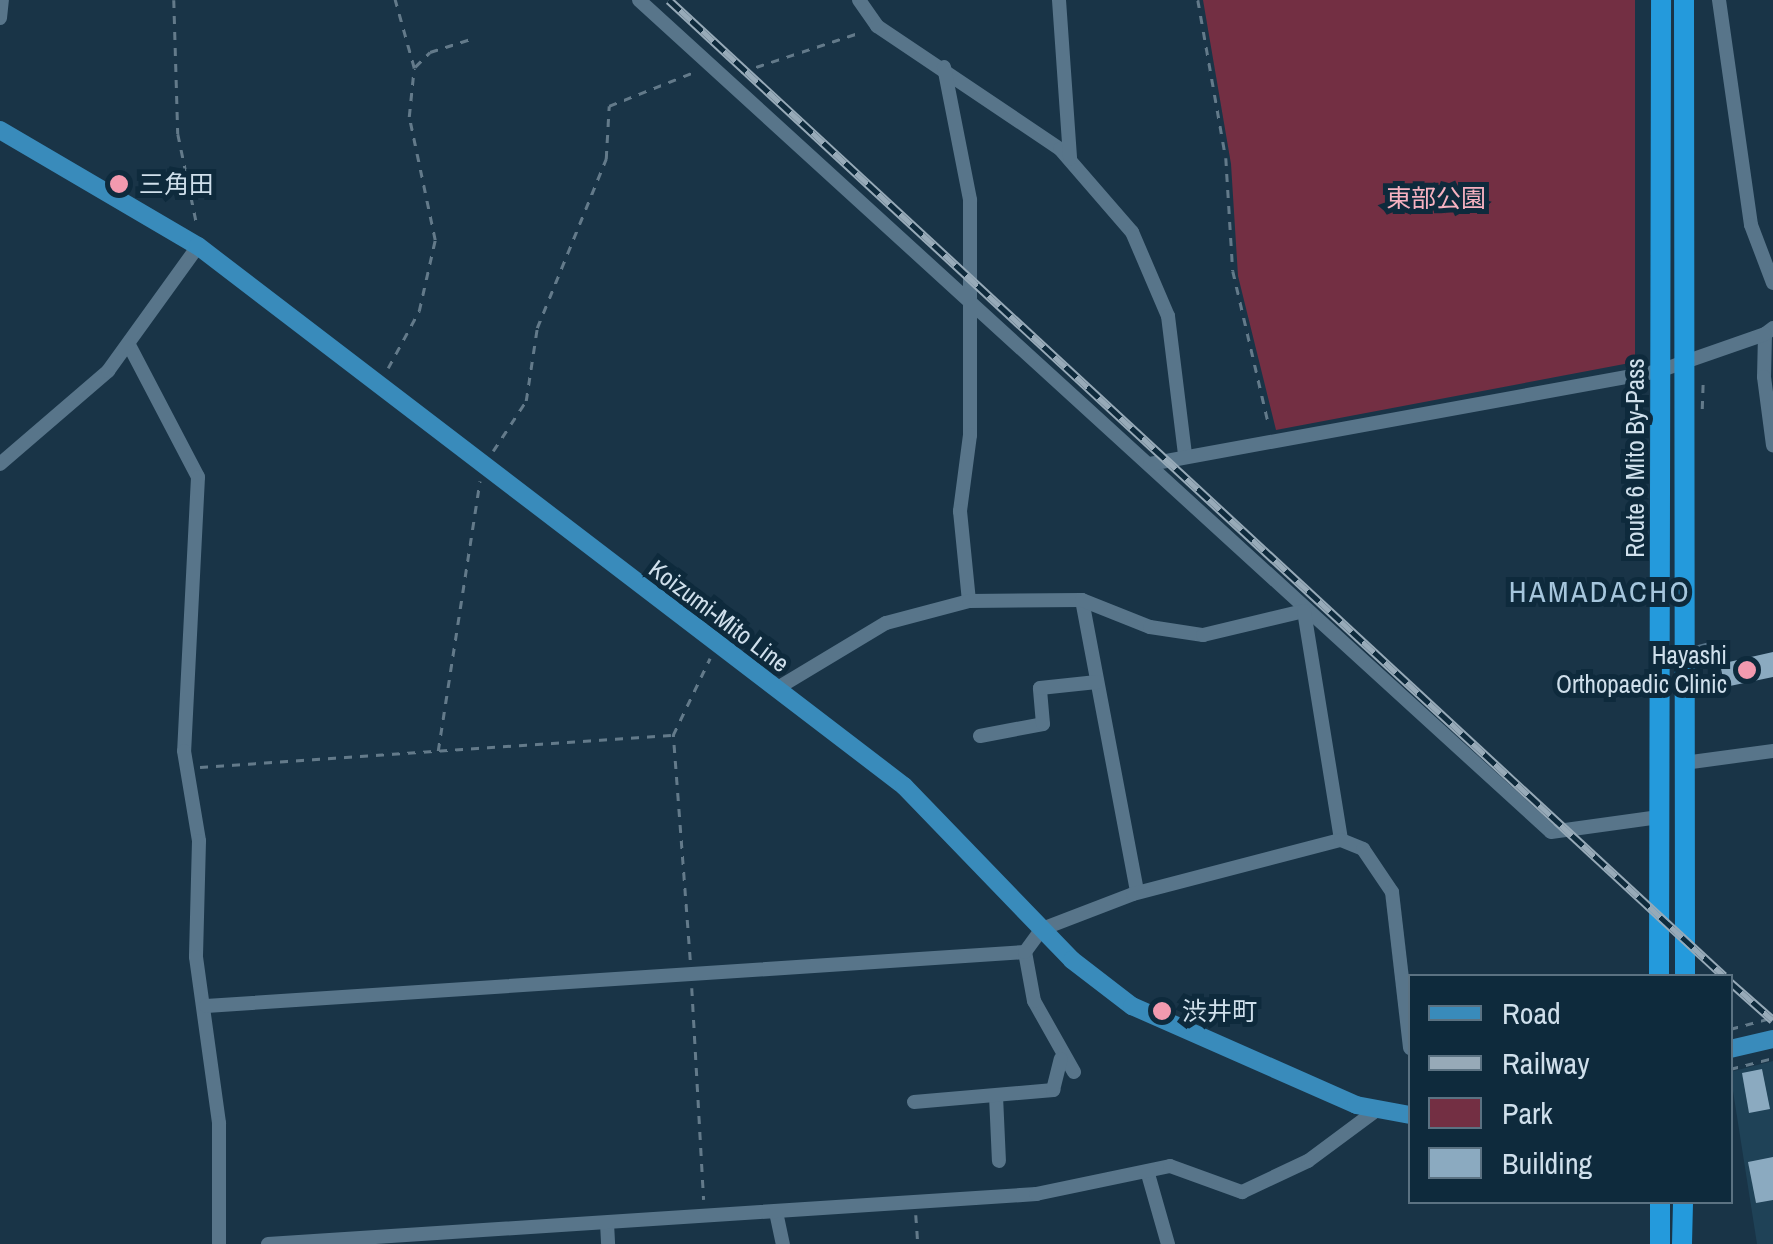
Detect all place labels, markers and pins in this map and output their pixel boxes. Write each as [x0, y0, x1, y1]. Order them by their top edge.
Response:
place label: 三角田 [139, 169, 214, 199]
marker: 三角田 [108, 173, 130, 195]
place label: Hayashi Orthopaedic Clinic [1556, 641, 1727, 700]
marker: Hayashi Orthopaedic Clinic [1736, 659, 1758, 681]
place label: 渋井町 [1182, 996, 1257, 1026]
marker: 渋井町 [1151, 1000, 1173, 1022]

